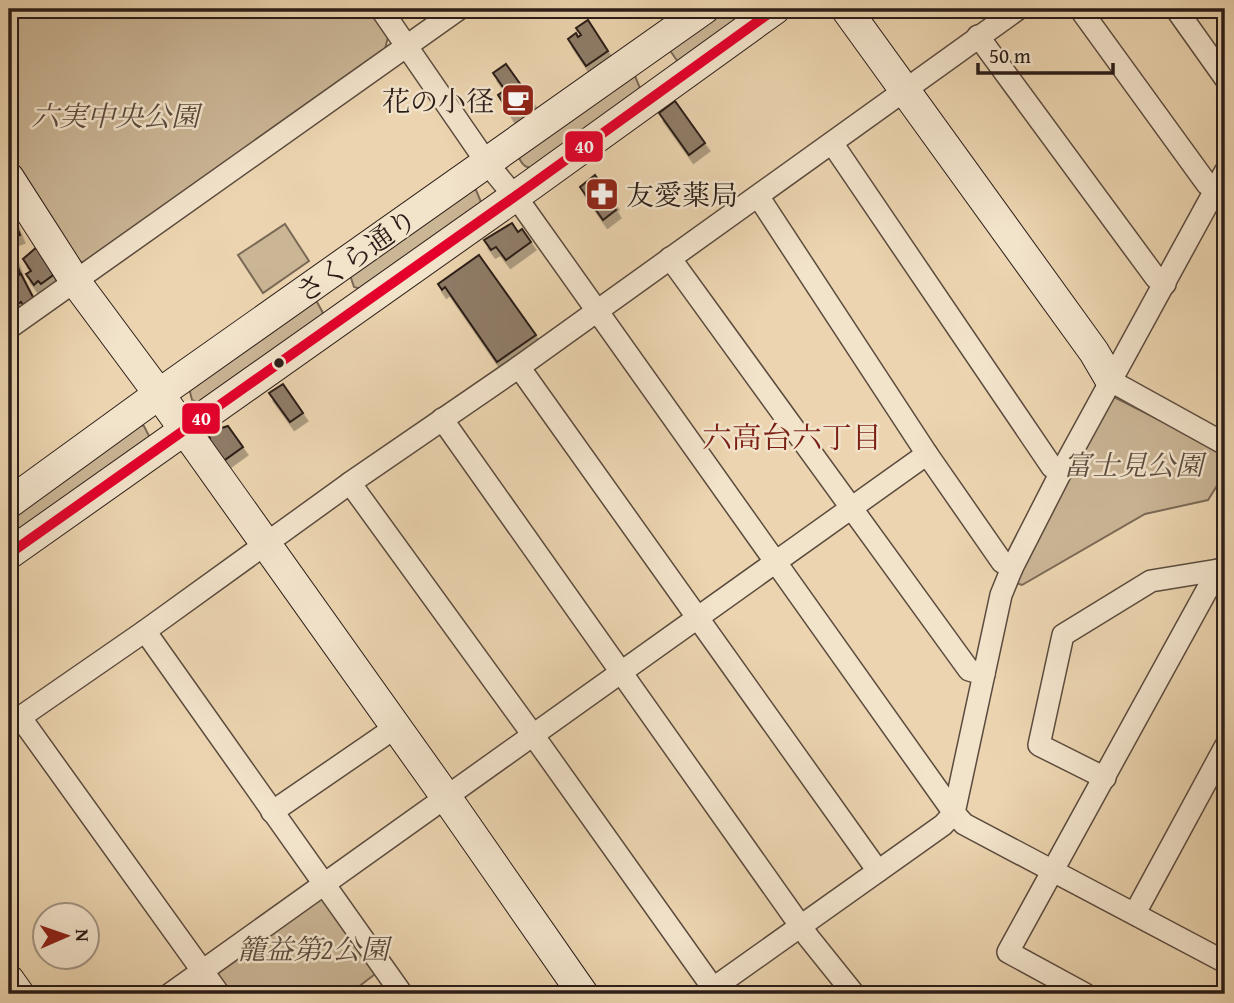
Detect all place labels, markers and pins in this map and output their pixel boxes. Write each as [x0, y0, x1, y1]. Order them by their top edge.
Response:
place label: 花の小径 [382, 80, 494, 121]
cafe icon: 花の小径 [499, 81, 537, 119]
place label: 友愛薬局 [626, 174, 738, 215]
pharmacy icon: 友愛薬局 [583, 175, 621, 213]
unlabelled marker [272, 356, 286, 370]

